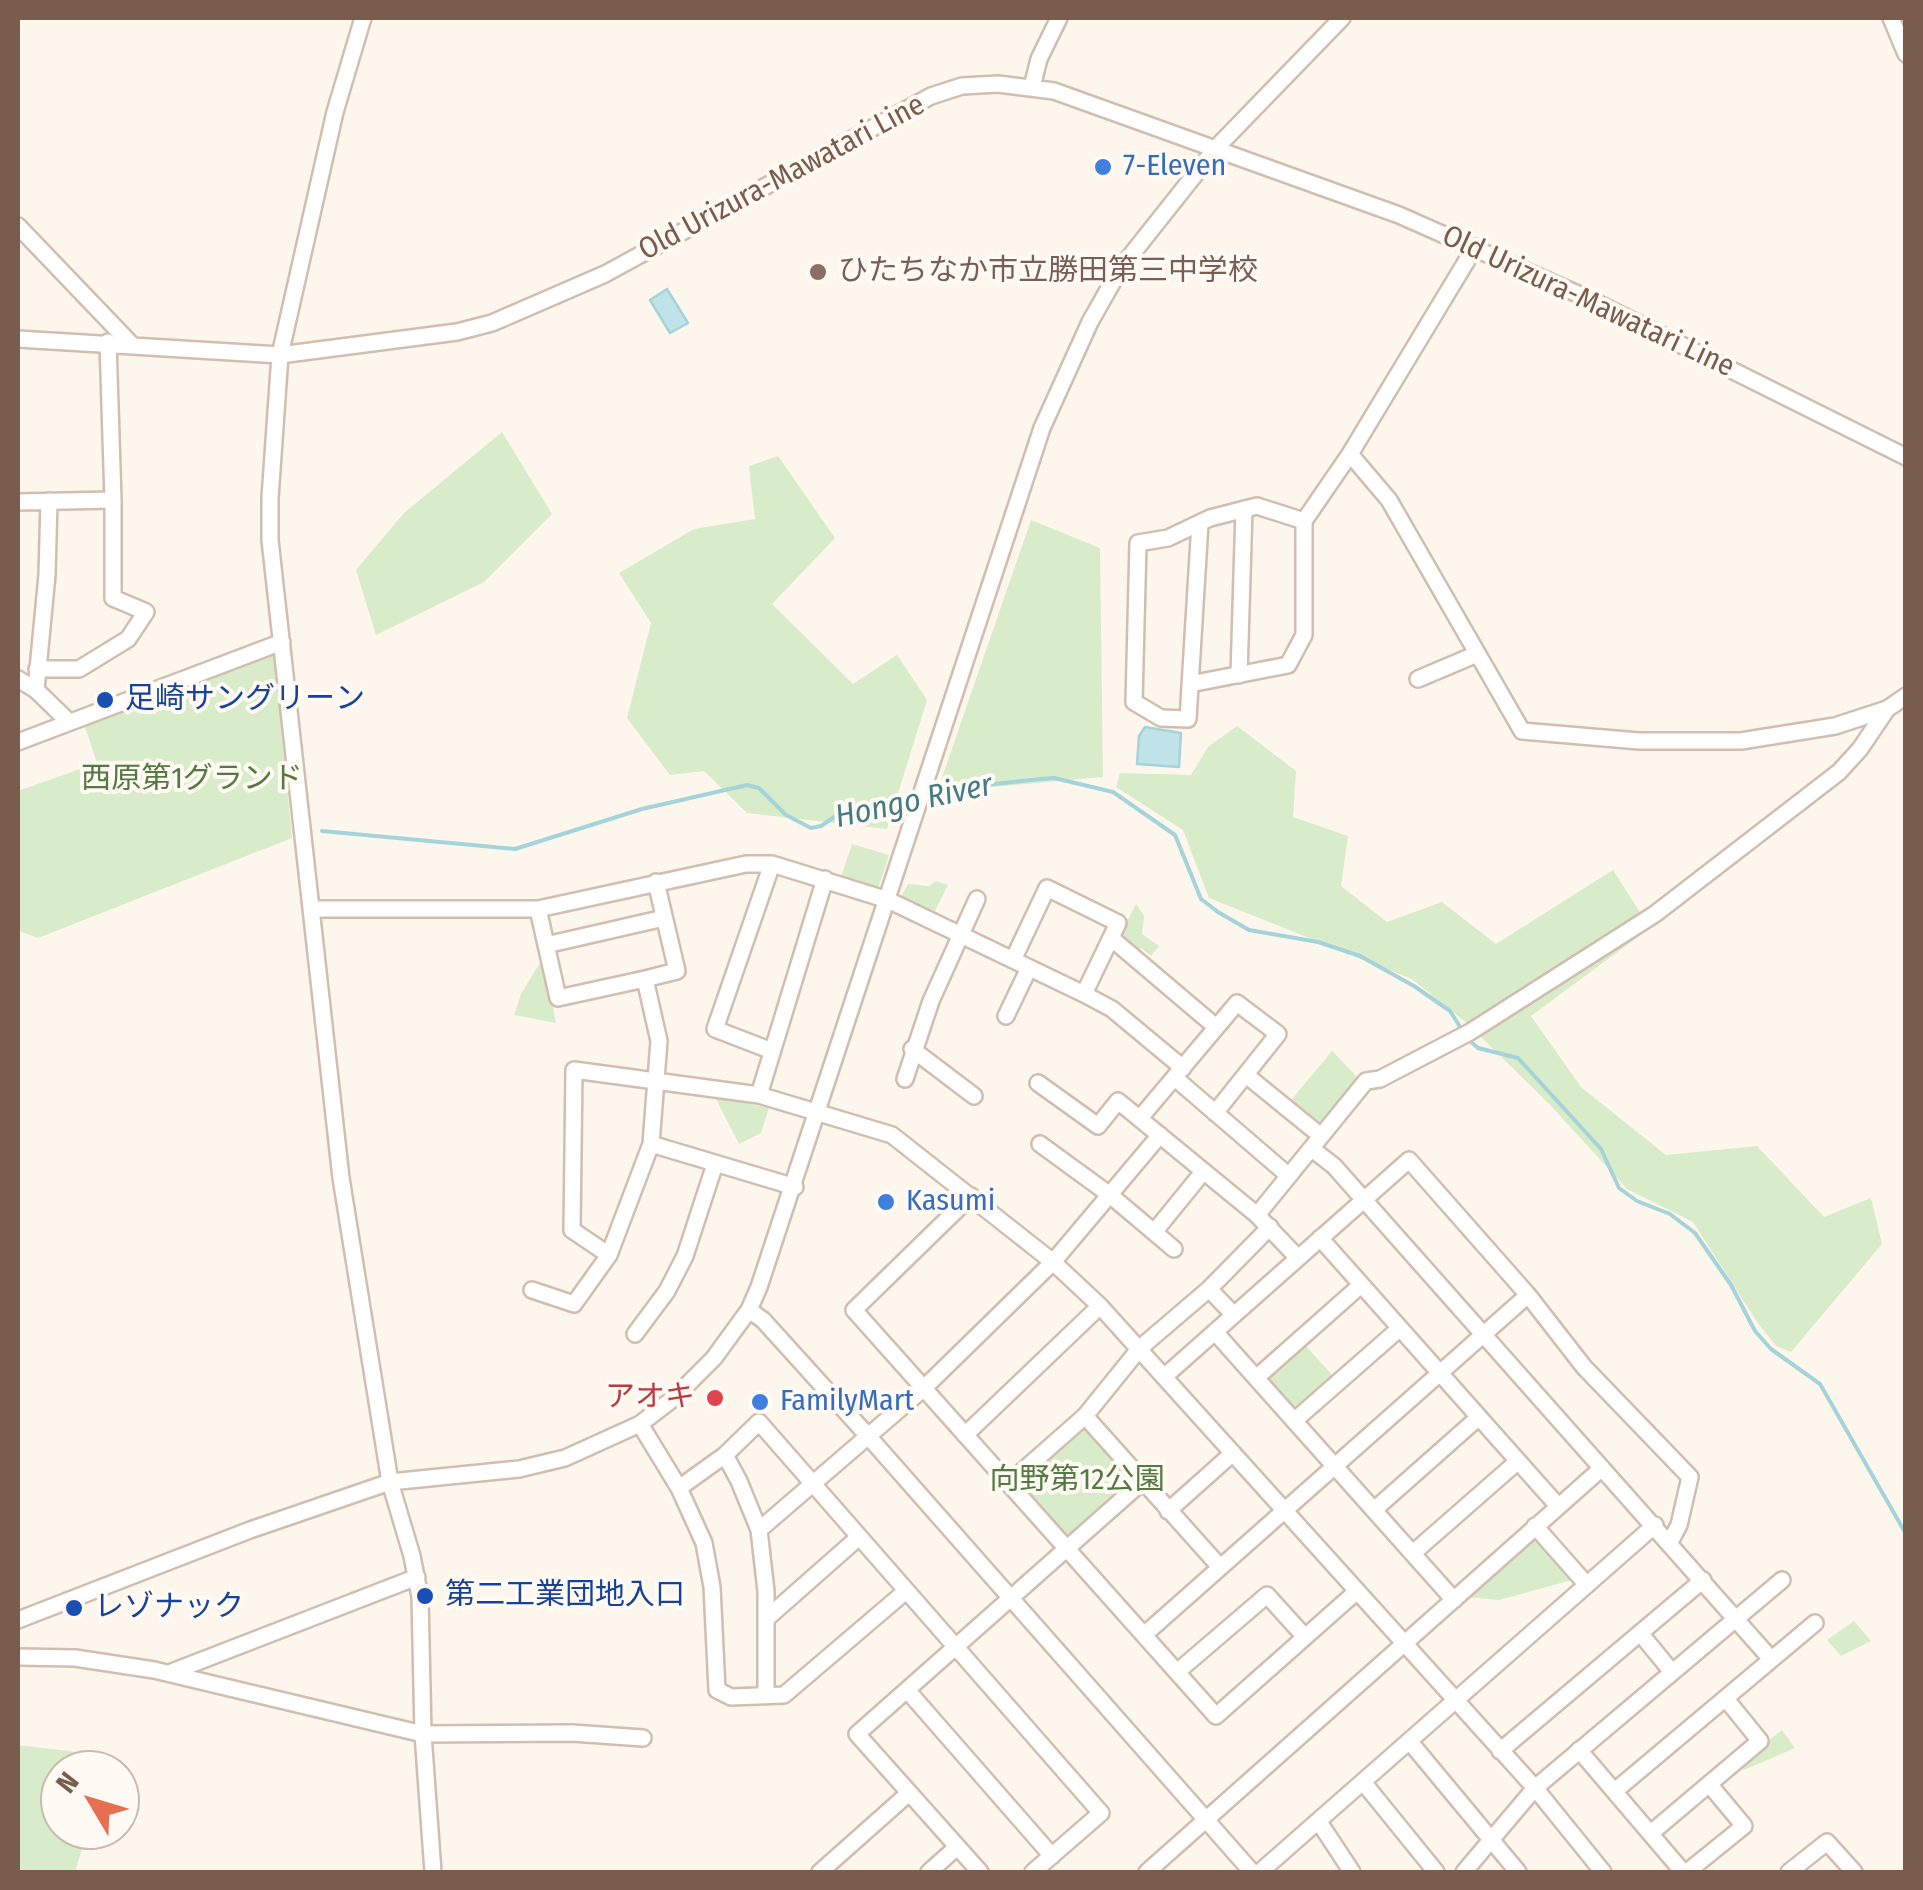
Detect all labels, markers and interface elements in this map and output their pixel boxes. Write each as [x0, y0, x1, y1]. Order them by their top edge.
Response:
street label: Old Urizura-Mawatari Line [633, 87, 931, 269]
place label: 7-Eleven [1123, 149, 1226, 185]
marker: 7-Eleven [1092, 156, 1114, 178]
street label: Old Urizura-Mawatari Line [1436, 218, 1740, 386]
place label: ひたちなか市立勝田第三中学校 [838, 254, 1258, 290]
marker: ひたちなか市立勝田第三中学校 [807, 261, 829, 283]
place label: 足崎サングリーン [125, 682, 365, 718]
marker: 足崎サングリーン [94, 689, 116, 711]
park label: 西原第1グランド [81, 762, 303, 798]
water label: Hongo River [832, 767, 996, 837]
place label: Kasumi [906, 1184, 995, 1220]
marker: Kasumi [875, 1191, 897, 1213]
place label: アオキ [605, 1380, 695, 1416]
place label: FamilyMart [780, 1384, 914, 1420]
marker: アオキ [704, 1387, 726, 1409]
marker: FamilyMart [749, 1391, 771, 1413]
park label: 向野第12公園 [990, 1463, 1164, 1499]
place label: 第二工業団地入口 [445, 1578, 685, 1614]
marker: 第二工業団地入口 [414, 1585, 436, 1607]
place label: レゾナック [94, 1590, 244, 1626]
marker: レゾナック [63, 1597, 85, 1619]
north arrow [40, 1750, 140, 1850]
text: N [49, 1766, 86, 1799]

